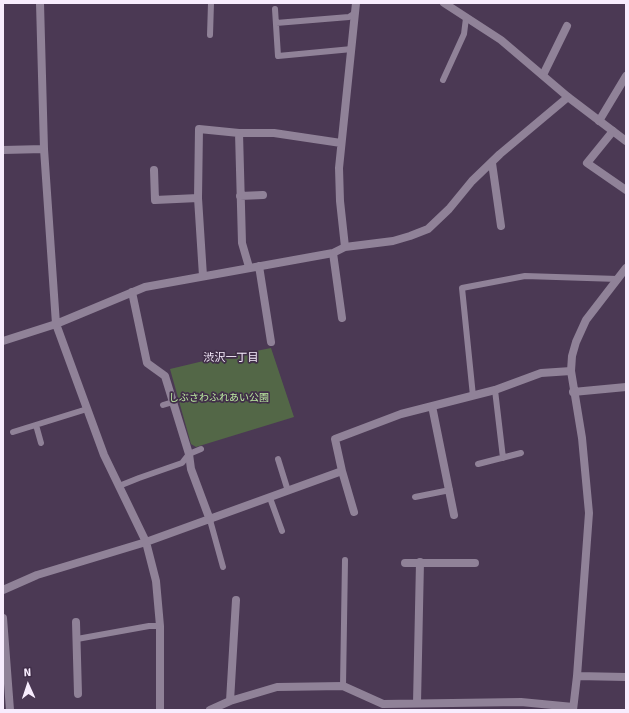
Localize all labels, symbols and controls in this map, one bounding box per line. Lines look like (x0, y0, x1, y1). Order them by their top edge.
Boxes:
district label: 渋沢一丁目 (204, 351, 258, 365)
park label: しぶさわふれあい公園 (169, 392, 269, 404)
north arrow (8, 665, 48, 705)
text: N (23, 666, 32, 679)

